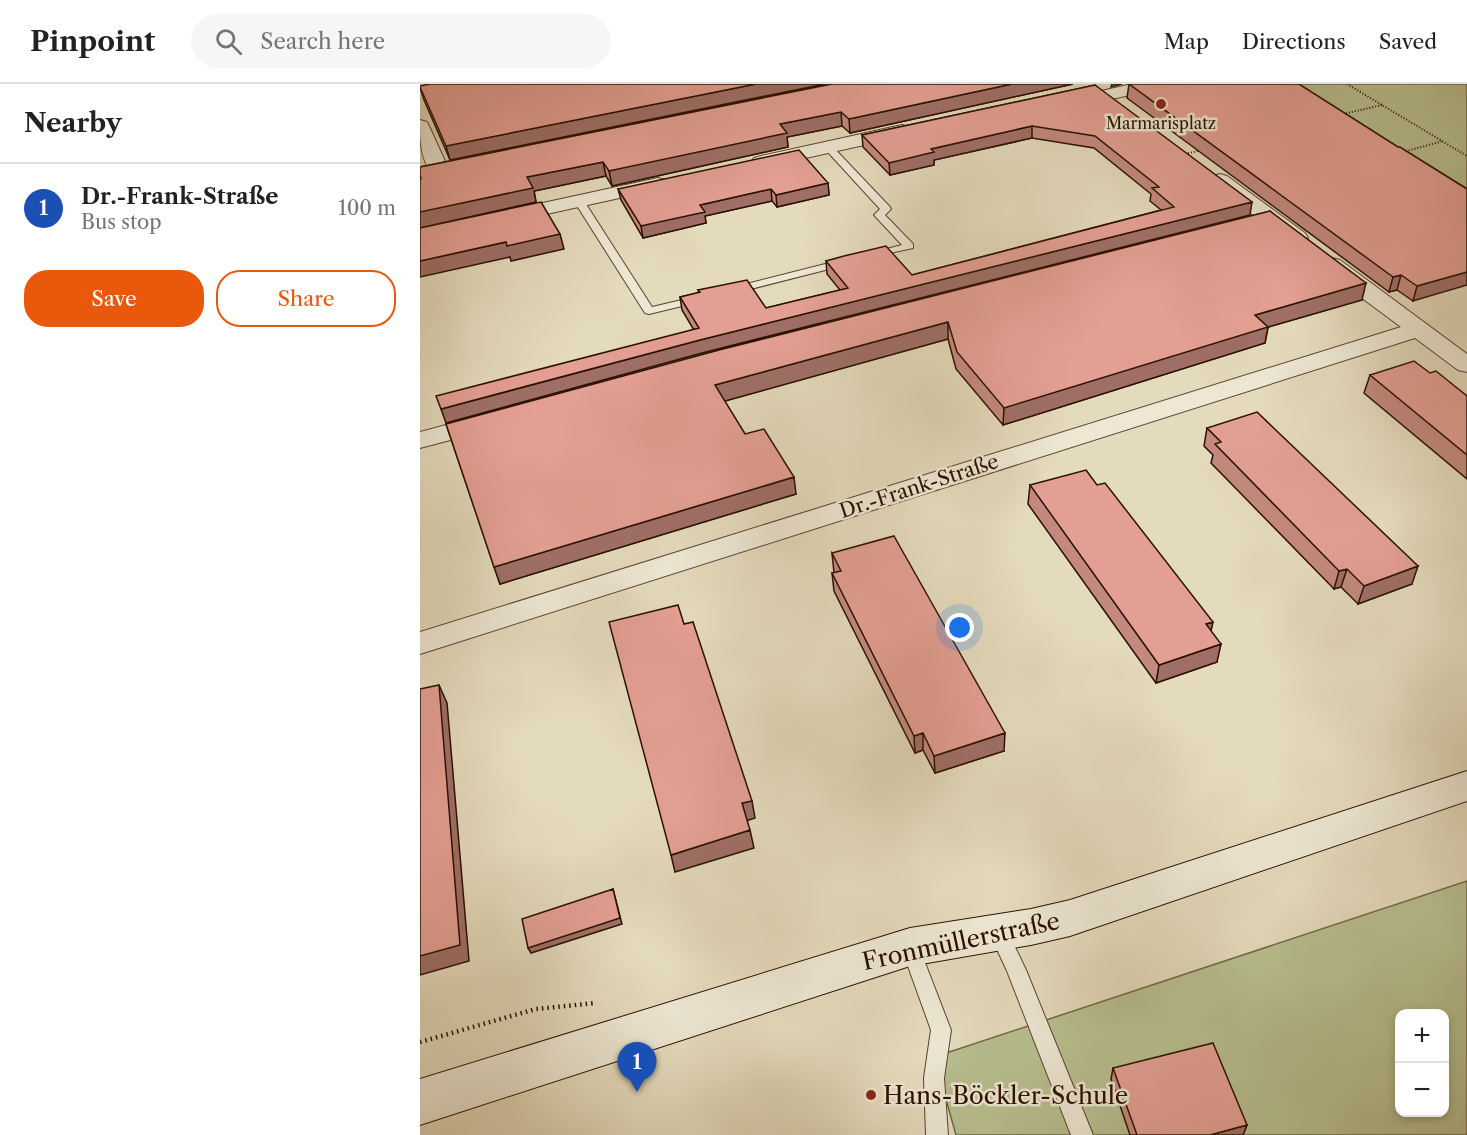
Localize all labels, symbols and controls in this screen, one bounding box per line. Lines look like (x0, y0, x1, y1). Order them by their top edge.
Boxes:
search box (191, 14, 611, 68)
text: Pinpoint (30, 24, 155, 58)
icon: search (212, 25, 245, 58)
text: Search here (260, 28, 385, 55)
text: Map (1164, 29, 1209, 54)
text: Directions (1242, 29, 1346, 54)
text: Saved (1379, 29, 1437, 54)
marker: Marmarisplatz (1154, 97, 1168, 111)
text: Nearby (24, 107, 122, 139)
place label: Marmarisplatz (1106, 113, 1216, 133)
text: Dr.-Frank-Straße (81, 183, 278, 210)
text: 1 (39, 196, 48, 220)
text: 100 m (338, 196, 396, 220)
text: Bus stop (81, 210, 162, 234)
button: Save (24, 270, 204, 327)
button: Share (216, 270, 396, 327)
street label: Dr.-Frank-Straße (836, 449, 1002, 523)
your location (945, 613, 974, 642)
street label: Fronmüllerstraße (860, 906, 1062, 976)
map controls (1395, 1009, 1449, 1117)
button: + (1395, 1009, 1449, 1063)
pin: 1 (618, 1042, 656, 1092)
button: − (1395, 1063, 1449, 1117)
place label: Hans-Böckler-Schule (883, 1081, 1128, 1110)
marker: Hans-Böckler-Schule (864, 1088, 878, 1102)

